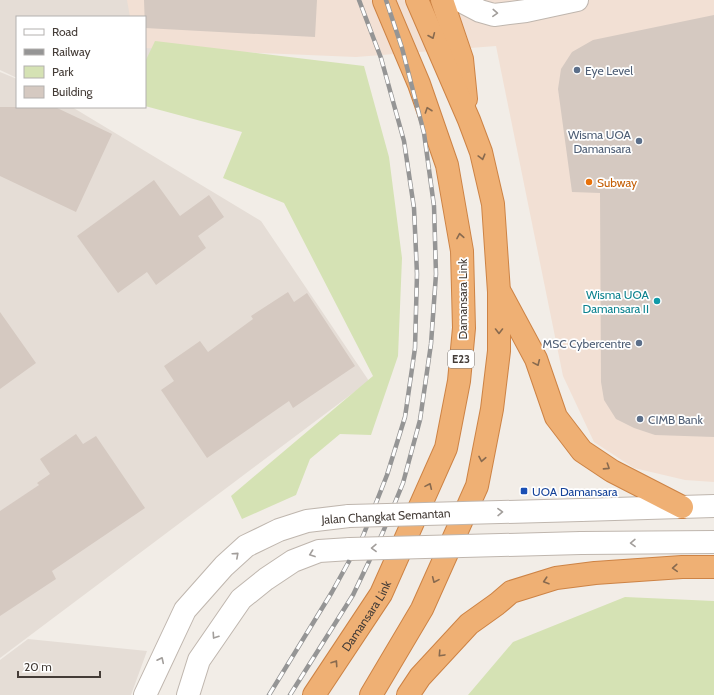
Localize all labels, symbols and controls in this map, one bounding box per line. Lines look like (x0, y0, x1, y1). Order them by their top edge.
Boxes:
one-way arrow (492, 9, 498, 18)
legend (16, 16, 146, 108)
text: Road (52, 24, 78, 39)
one-way arrow (428, 32, 436, 39)
text: Railway (52, 44, 90, 59)
place label: Eye Level (585, 63, 633, 78)
text: Park (52, 64, 74, 79)
marker: Eye Level (572, 65, 582, 75)
text: Building (52, 84, 94, 99)
one-way arrow (424, 107, 433, 114)
place label: Wisma UOA Damansara (568, 127, 632, 156)
marker: Wisma UOA Damansara (634, 136, 644, 146)
one-way arrow (477, 154, 485, 160)
place label: Subway (597, 175, 637, 190)
marker: Subway (584, 177, 594, 187)
one-way arrow (456, 233, 464, 239)
street label: Damansara Link (455, 258, 470, 339)
place label: Wisma UOA Damansara II (583, 287, 650, 316)
marker: Wisma UOA Damansara II (652, 296, 662, 306)
one-way arrow (495, 328, 503, 334)
place label: MSC Cybercentre (542, 336, 631, 351)
marker: MSC Cybercentre (634, 338, 644, 348)
road number: E23 (448, 350, 474, 368)
one-way arrow (532, 359, 540, 366)
place label: CIMB Bank (648, 412, 704, 427)
marker: CIMB Bank (635, 414, 645, 424)
one-way arrow (478, 456, 487, 462)
one-way arrow (603, 463, 610, 470)
one-way arrow (424, 483, 432, 491)
place label: UOA Damansara (532, 484, 618, 499)
marker: UOA Damansara (519, 486, 529, 496)
street label: Jalan Changkat Semantan (320, 505, 451, 527)
one-way arrow (497, 508, 503, 516)
one-way arrow (630, 538, 636, 547)
one-way arrow (371, 544, 377, 553)
one-way arrow (309, 549, 316, 557)
one-way arrow (231, 553, 239, 560)
one-way arrow (672, 563, 678, 572)
one-way arrow (432, 576, 440, 583)
one-way arrow (543, 576, 550, 585)
street label: Damansara Link (338, 577, 394, 654)
one-way arrow (213, 632, 220, 639)
one-way arrow (439, 649, 446, 657)
scale bar (18, 653, 100, 679)
one-way arrow (156, 656, 164, 664)
text: 20 m (24, 659, 52, 674)
one-way arrow (330, 660, 337, 667)

